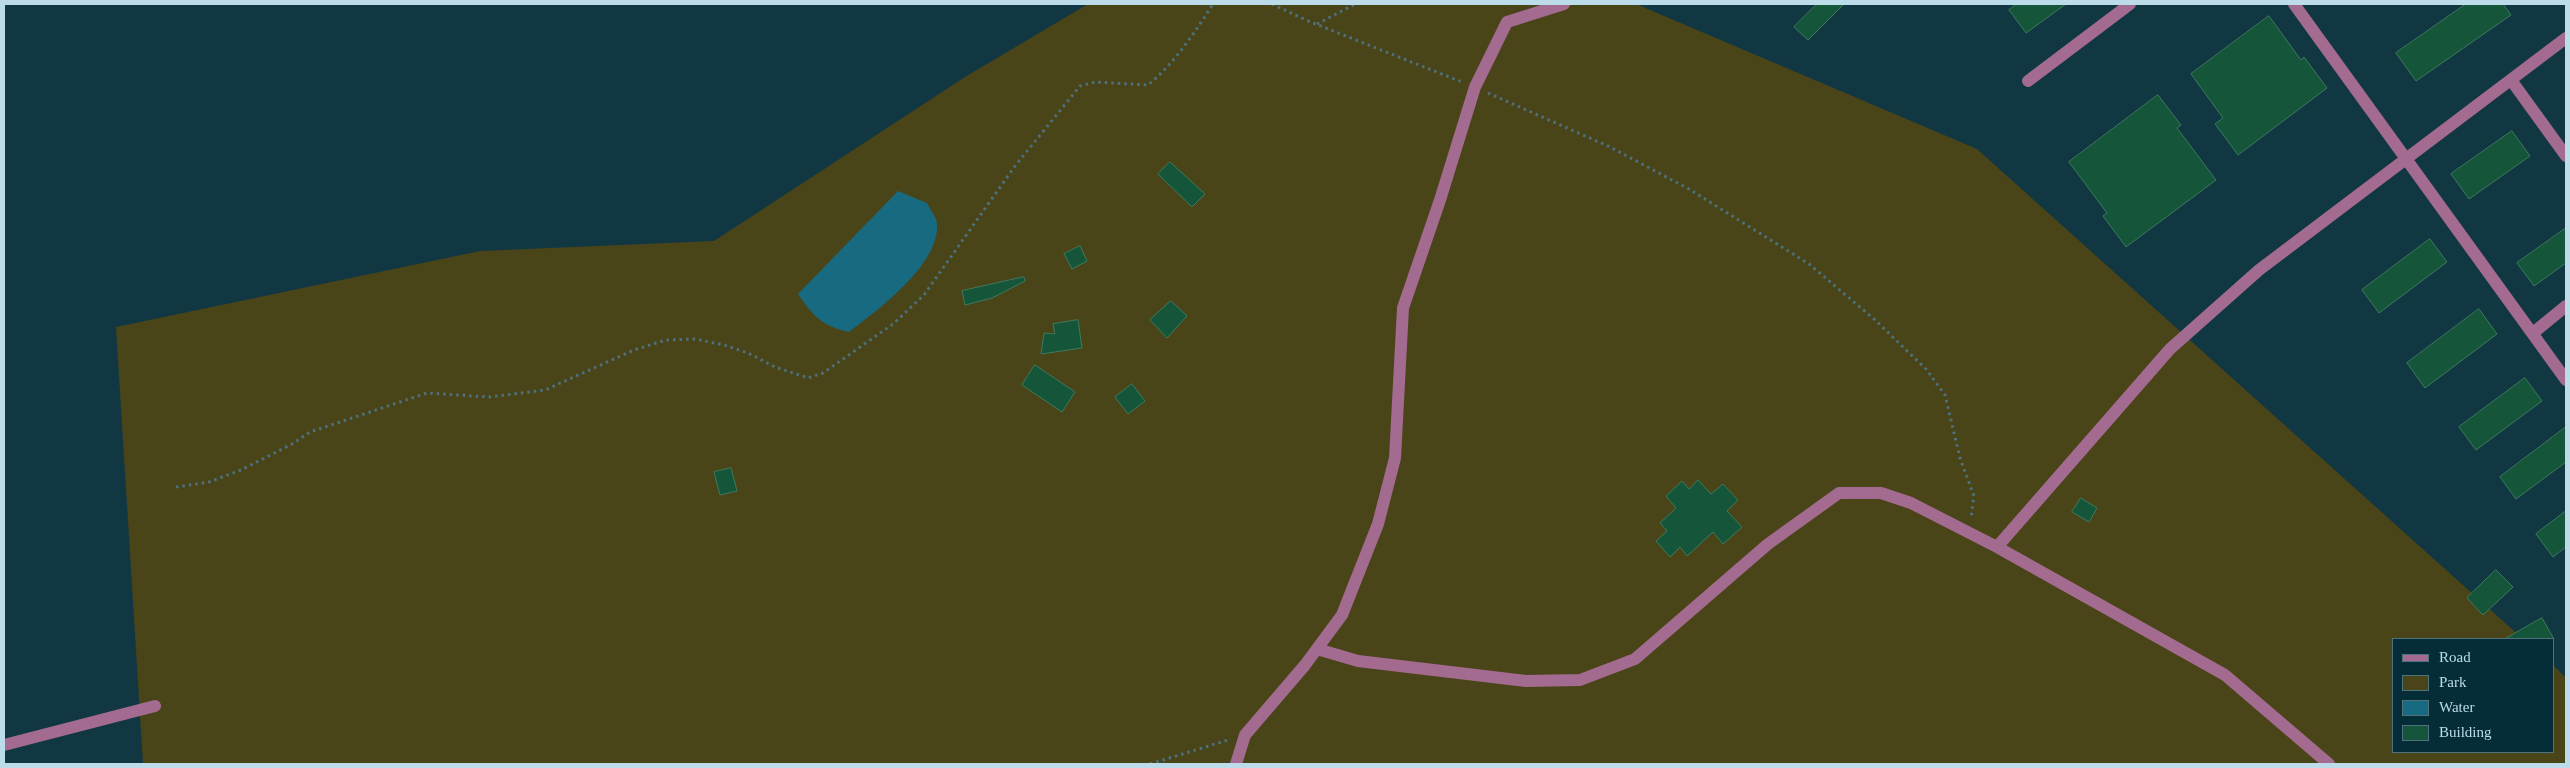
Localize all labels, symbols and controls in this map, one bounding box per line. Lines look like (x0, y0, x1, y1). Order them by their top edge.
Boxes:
legend (2392, 638, 2555, 753)
text: Road (2439, 649, 2471, 665)
text: Park (2439, 674, 2467, 690)
text: Water (2439, 699, 2474, 715)
text: Building (2439, 724, 2492, 740)

